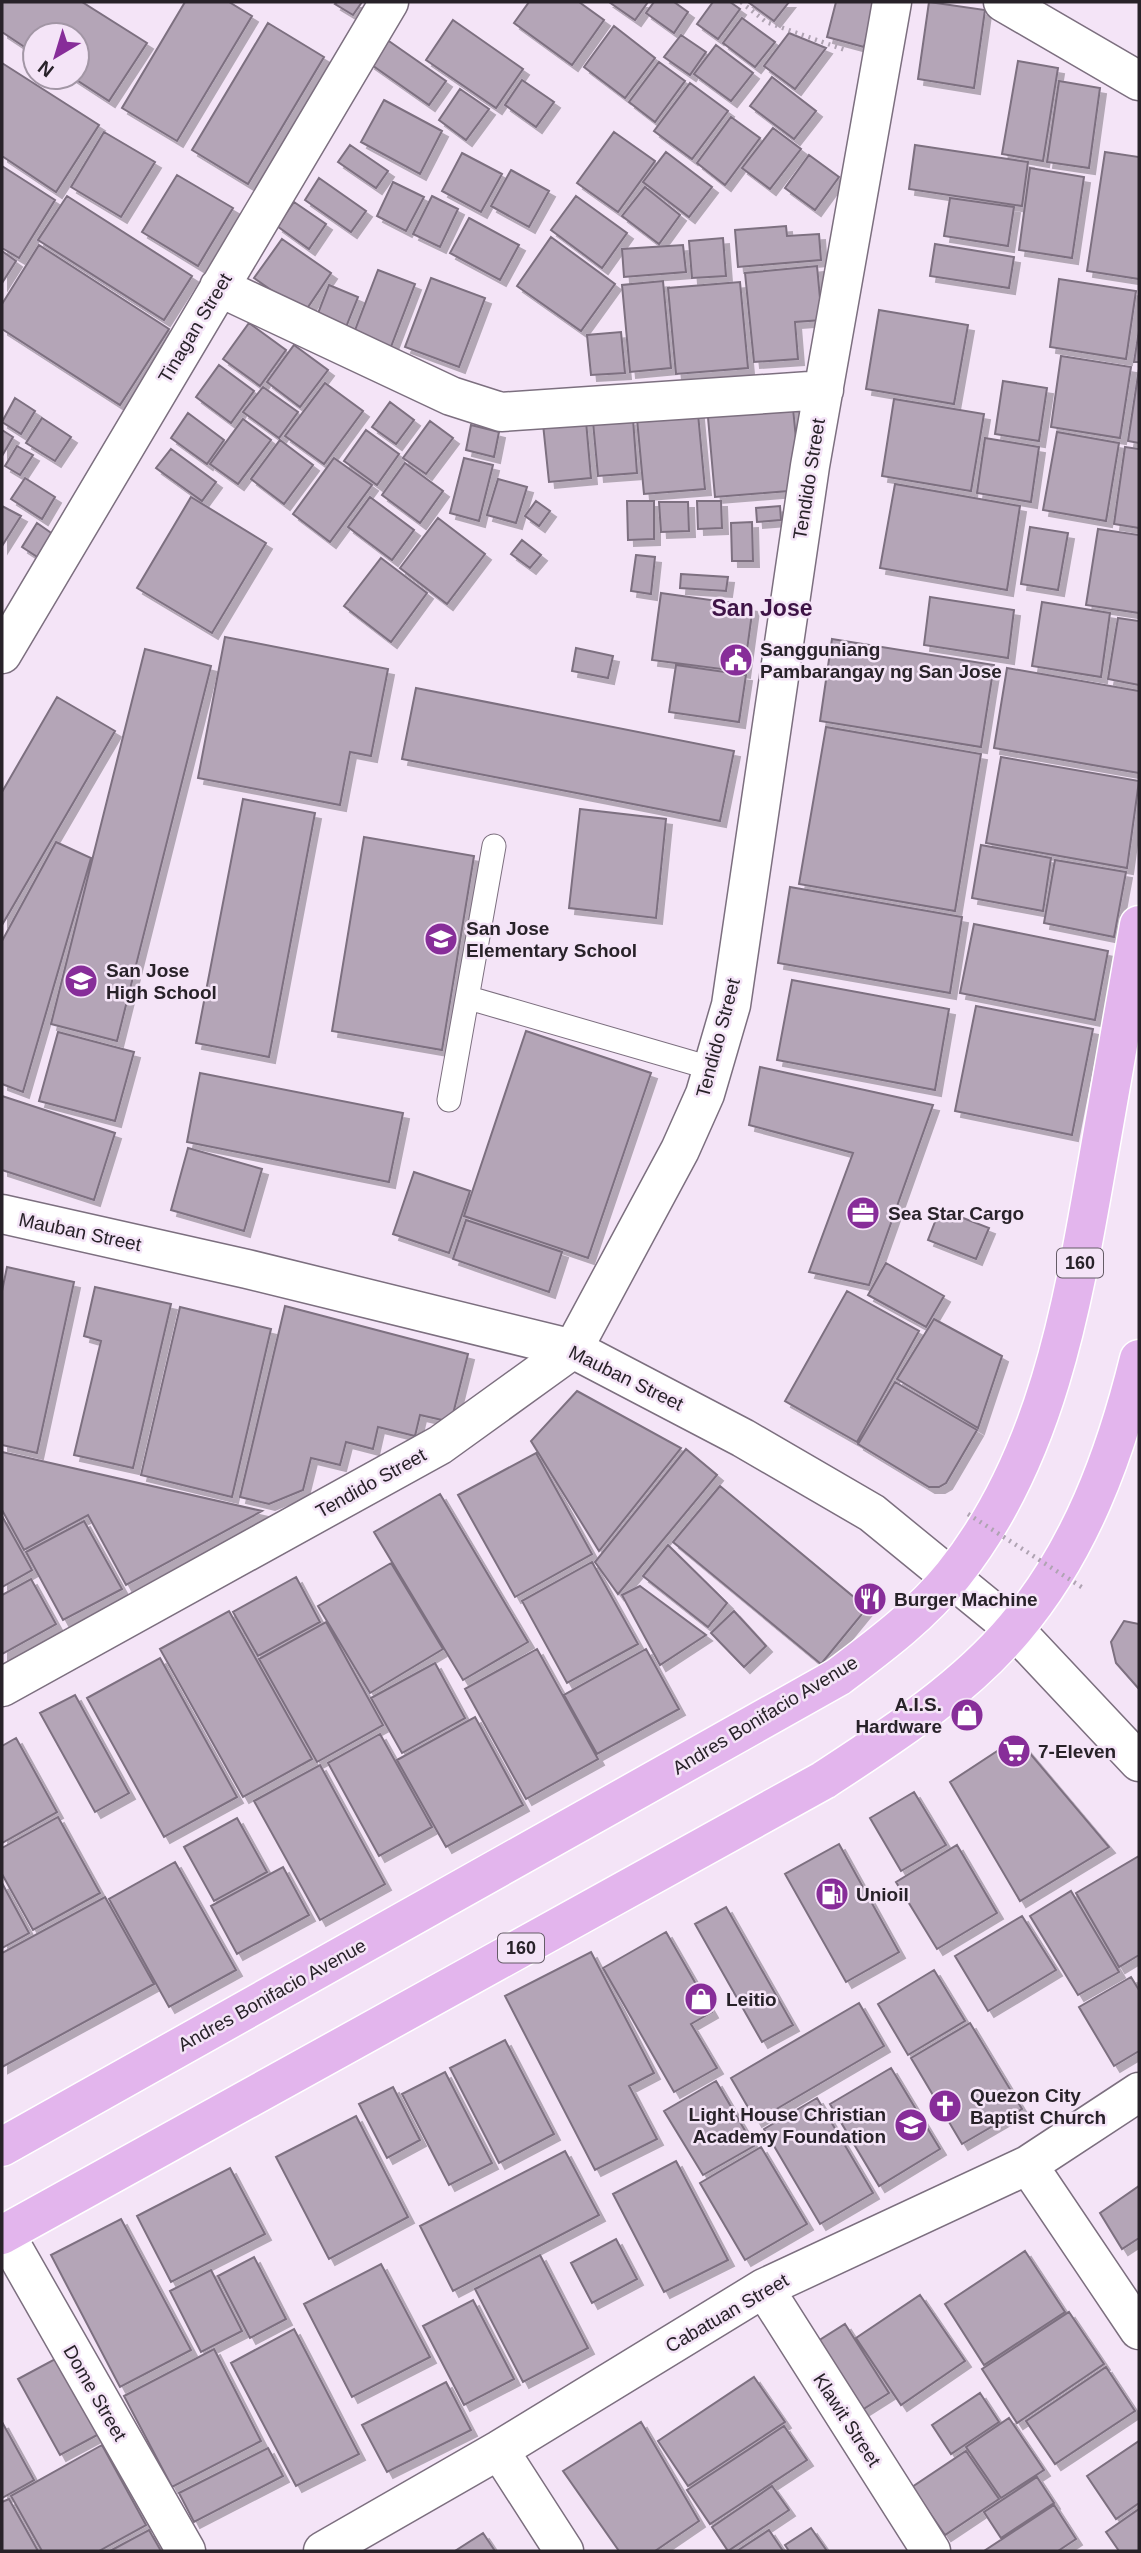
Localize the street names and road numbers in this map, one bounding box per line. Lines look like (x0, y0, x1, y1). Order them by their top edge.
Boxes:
street label: Tinagan Street (154, 269, 236, 387)
street label: Tendido Street (789, 416, 829, 541)
street label: Tendido Street (692, 975, 744, 1100)
street label: Mauban Street (17, 1209, 144, 1255)
road number: 160 (1057, 1248, 1103, 1278)
street label: Mauban Street (565, 1341, 687, 1415)
street label: Tendido Street (312, 1444, 430, 1522)
street label: Andres Bonifacio Avenue (669, 1651, 861, 1779)
street label: Andres Bonifacio Avenue (174, 1934, 370, 2056)
road number: 160 (498, 1934, 544, 1962)
street label: Cabatuan Street (662, 2269, 793, 2357)
street label: Dome Street (59, 2342, 131, 2445)
street label: Klawit Street (809, 2370, 885, 2471)

